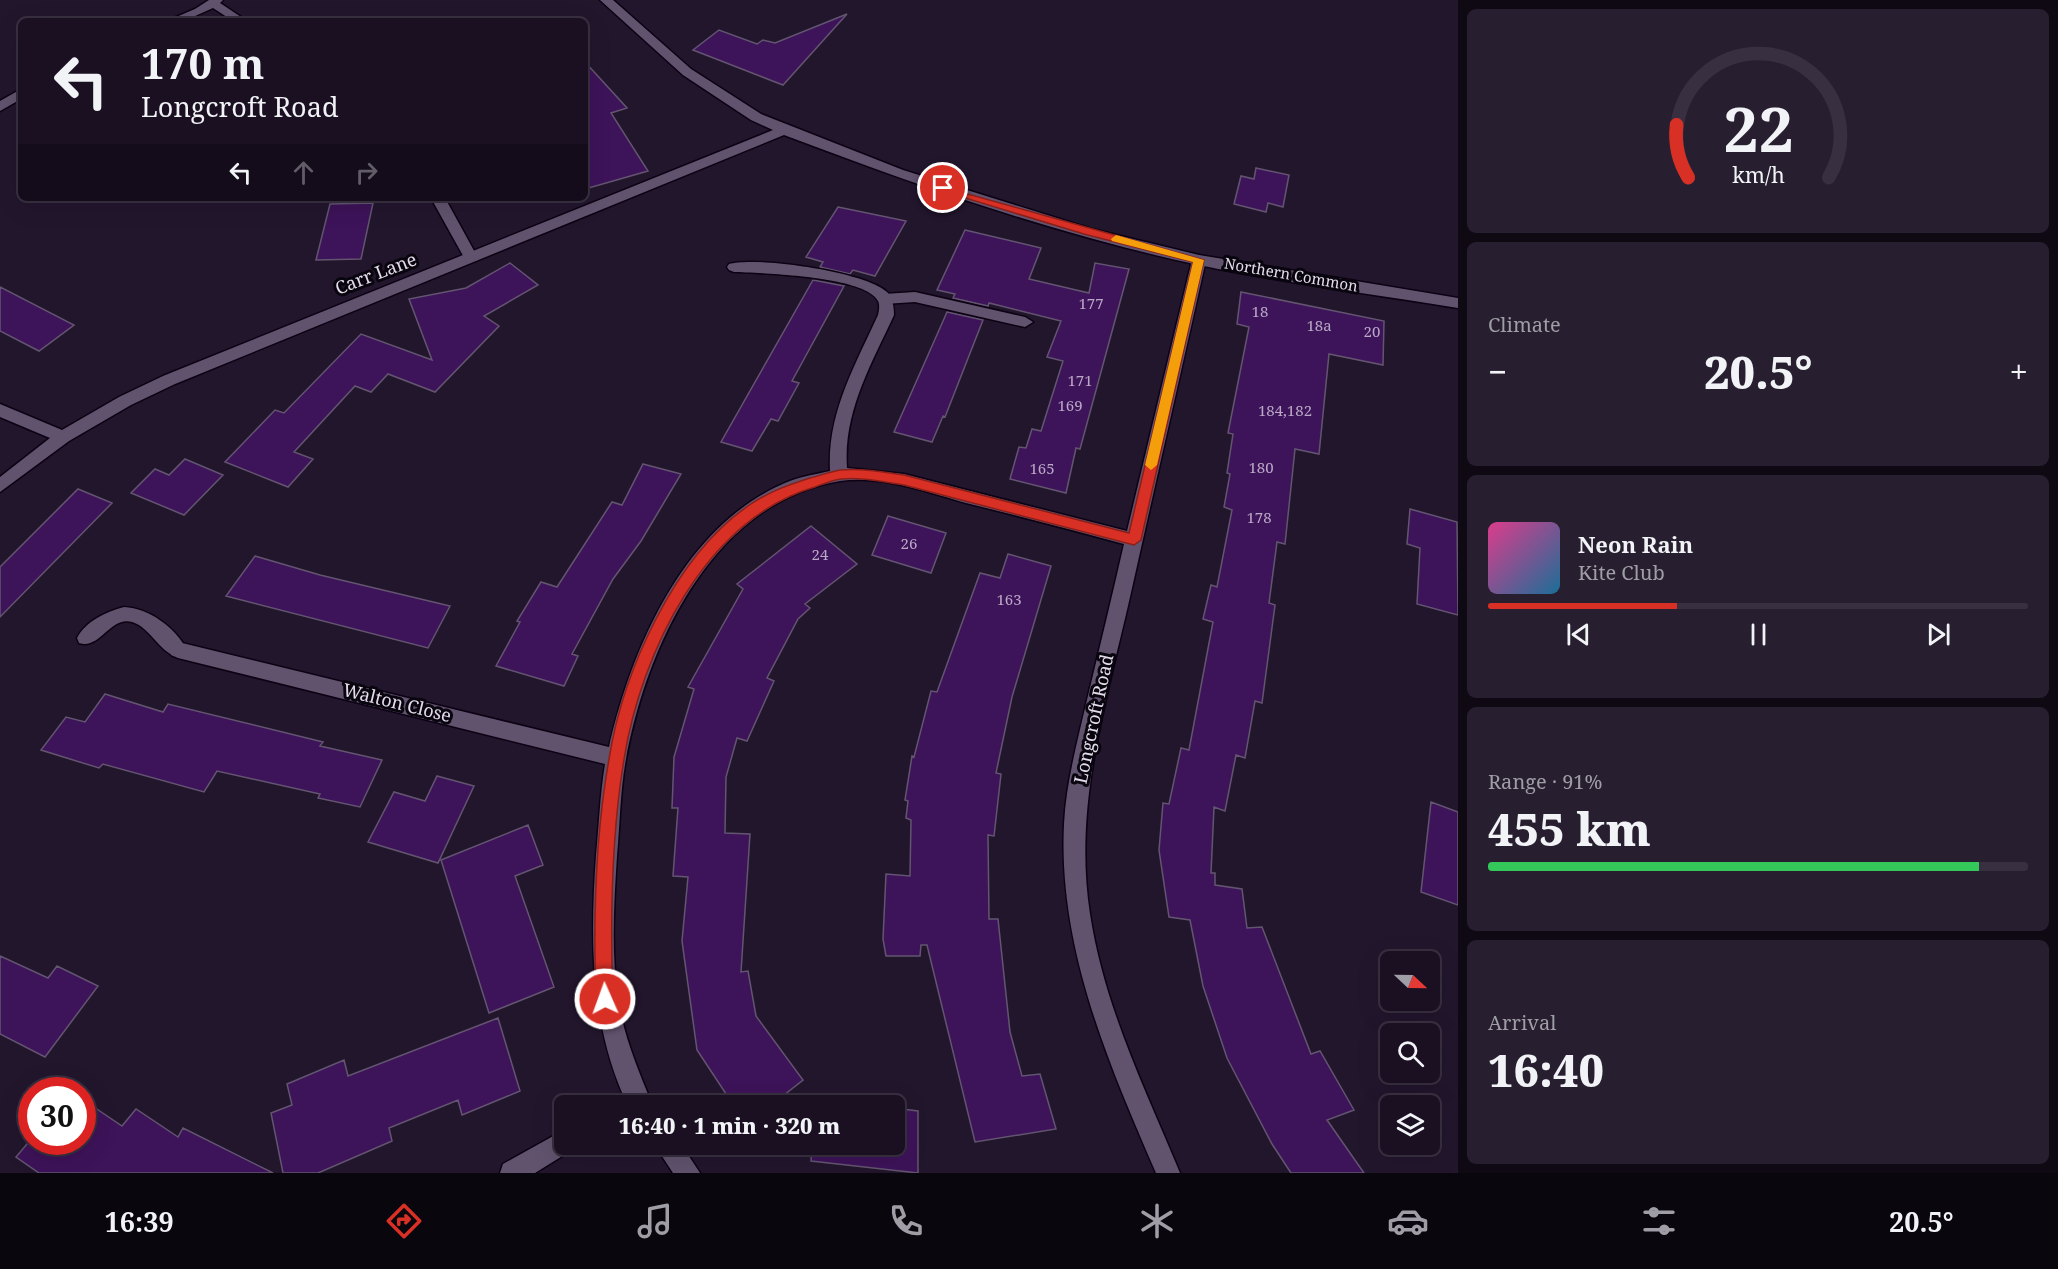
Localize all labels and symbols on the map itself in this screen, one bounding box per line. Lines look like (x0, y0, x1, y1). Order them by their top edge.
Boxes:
pin (917, 162, 968, 213)
street label: Carr Lane (331, 247, 420, 300)
street label: Northern Common (1223, 252, 1360, 296)
house number: 177 (1078, 293, 1104, 313)
house number: 18 (1252, 301, 1268, 321)
house number: 18a (1306, 315, 1332, 335)
house number: 20 (1364, 321, 1380, 341)
house number: 171 (1067, 370, 1093, 390)
house number: 169 (1057, 395, 1083, 415)
house number: 184,182 (1258, 400, 1312, 420)
house number: 180 (1248, 457, 1274, 477)
house number: 165 (1029, 458, 1055, 478)
house number: 178 (1246, 507, 1272, 527)
house number: 26 (901, 533, 917, 553)
house number: 24 (812, 544, 829, 564)
house number: 163 (996, 589, 1022, 609)
street label: Longcroft Road (1068, 652, 1118, 786)
street label: Walton Close (340, 677, 454, 727)
north arrow (1380, 951, 1440, 1011)
position arrow (573, 967, 637, 1031)
speed limit sign: 30 (18, 1077, 96, 1155)

